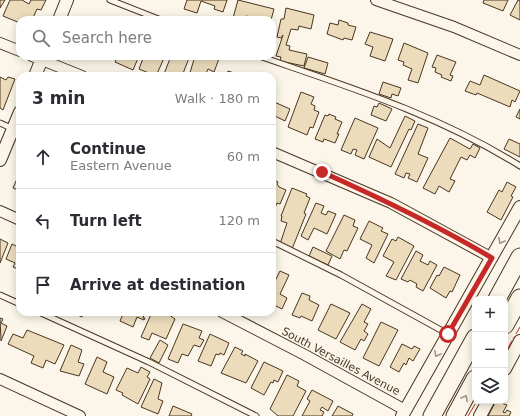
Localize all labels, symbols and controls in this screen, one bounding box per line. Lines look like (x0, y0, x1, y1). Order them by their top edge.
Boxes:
search box (16, 16, 276, 60)
icon: search (30, 27, 52, 49)
text: Search here (62, 29, 152, 47)
text: 3 min (32, 88, 85, 108)
text: Walk · 180 m (175, 91, 260, 106)
text: Continue (70, 140, 146, 158)
icon: ahead (32, 146, 54, 168)
text: 60 m (227, 149, 260, 164)
text: Eastern Avenue (70, 158, 172, 173)
route end (313, 163, 331, 181)
icon: left (32, 210, 54, 232)
text: Turn left (70, 212, 142, 230)
text: 120 m (218, 213, 260, 228)
one-way arrow (499, 237, 506, 244)
icon: arrive (32, 274, 54, 296)
text: Arrive at destination (70, 276, 245, 294)
map controls (472, 296, 508, 404)
button: + (472, 296, 508, 332)
street label: South Versailles Avenue (279, 325, 402, 398)
route start (439, 325, 457, 343)
button: − (472, 332, 508, 368)
one-way arrow (434, 350, 441, 357)
button: layers (472, 368, 508, 404)
one-way arrow (460, 395, 468, 402)

